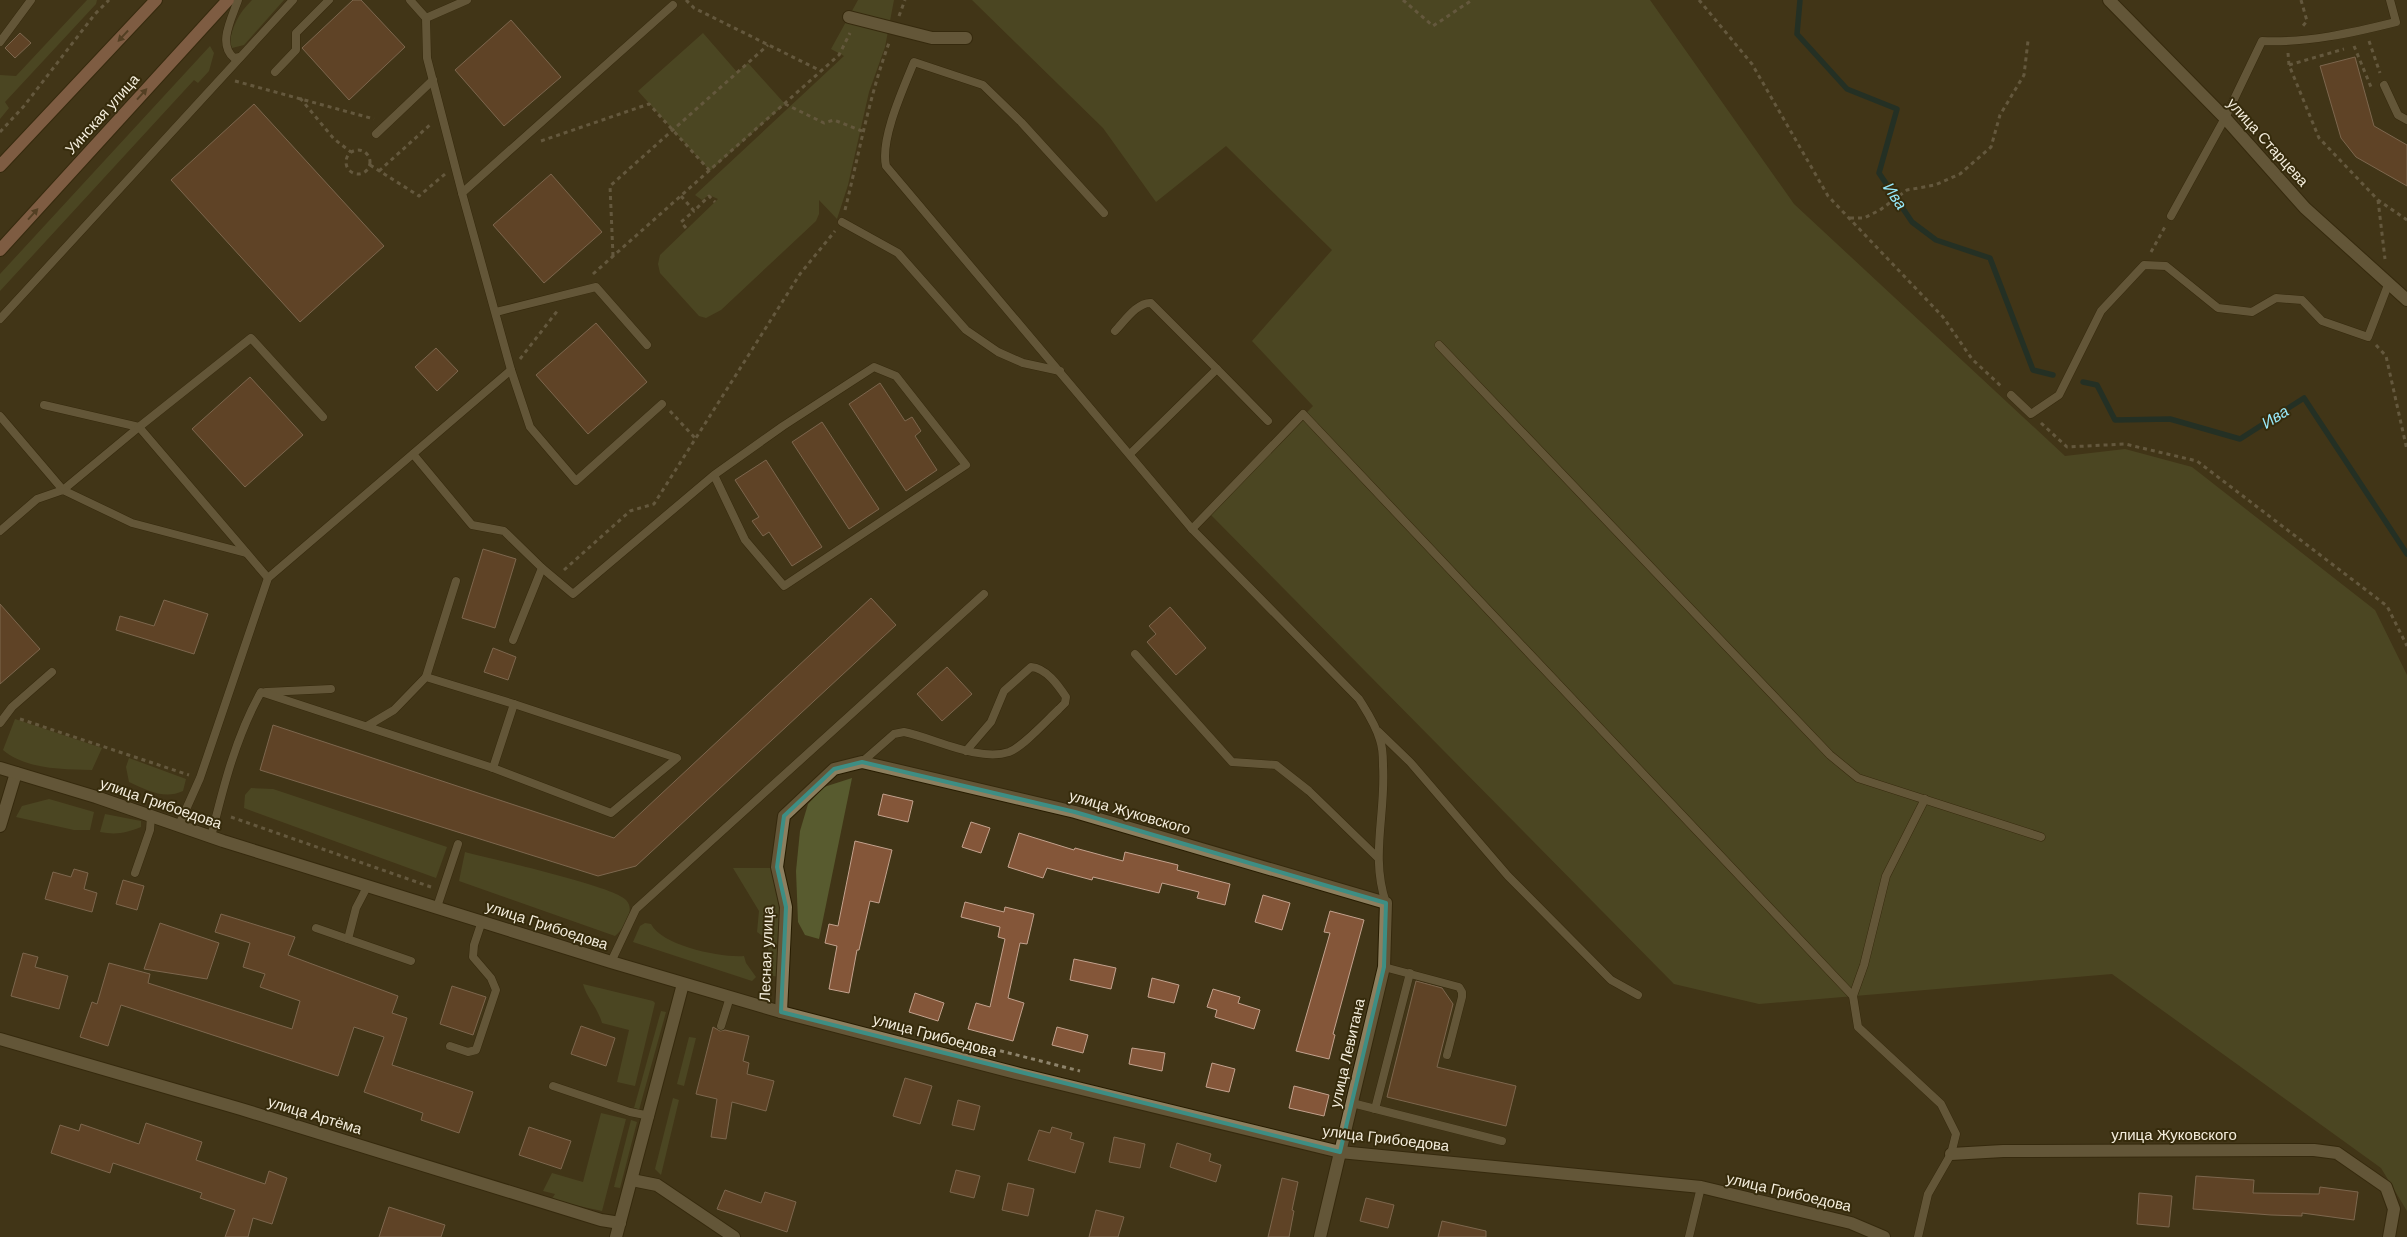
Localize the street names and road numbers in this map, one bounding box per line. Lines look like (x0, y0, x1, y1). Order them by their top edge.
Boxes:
street label: Уинская улица (62, 70, 143, 158)
street label: улица Старцева (2224, 94, 2312, 190)
street label: улица Грибоедова (98, 774, 225, 832)
street label: улица Жуковского (1067, 787, 1193, 837)
street label: улица Грибоедова (484, 897, 611, 953)
street label: Лесная улица (756, 905, 776, 1002)
street label: улица Левитана (1326, 996, 1368, 1109)
street label: улица Грибоедова (871, 1010, 999, 1060)
street label: улица Артёма (266, 1093, 365, 1138)
street label: улица Грибоедова (1322, 1122, 1451, 1154)
street label: улица Жуковского (2111, 1126, 2237, 1143)
street label: улица Грибоедова (1725, 1169, 1854, 1215)

